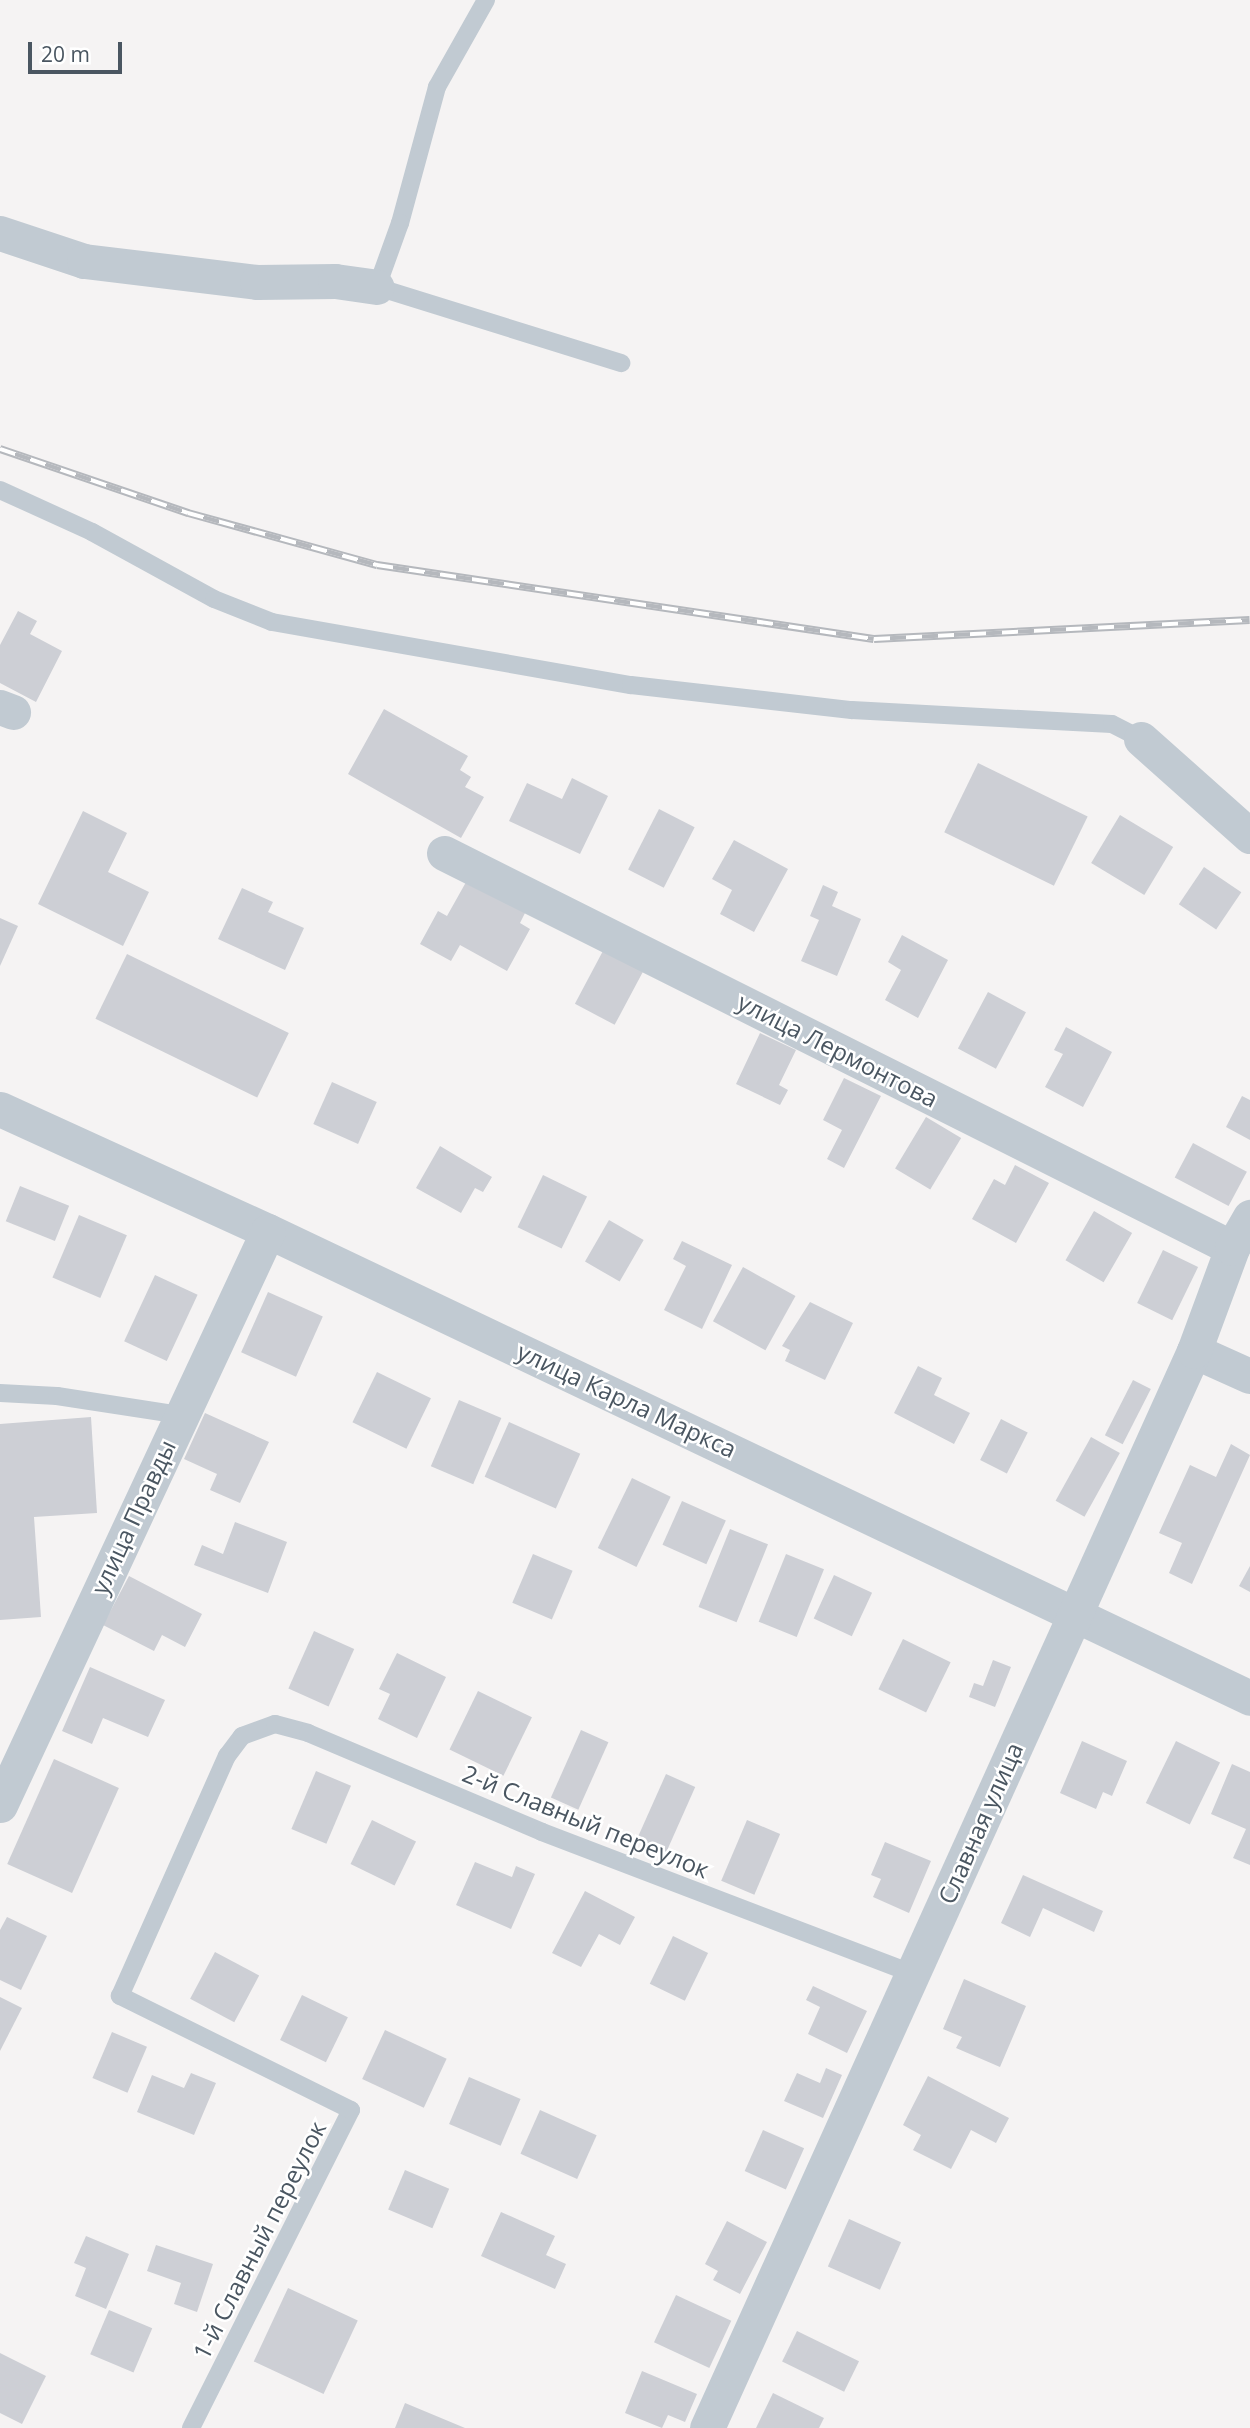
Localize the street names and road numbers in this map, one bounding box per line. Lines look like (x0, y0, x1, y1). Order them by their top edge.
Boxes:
street label: улица Лермонтова (733, 987, 943, 1113)
street label: улица Карла Маркса (513, 1337, 741, 1463)
street label: улица Правды (85, 1435, 181, 1599)
street label: Славная улица (932, 1738, 1028, 1908)
street label: 2-й Славный переулок (459, 1758, 713, 1884)
street label: 1-й Славный переулок (186, 2116, 332, 2364)

